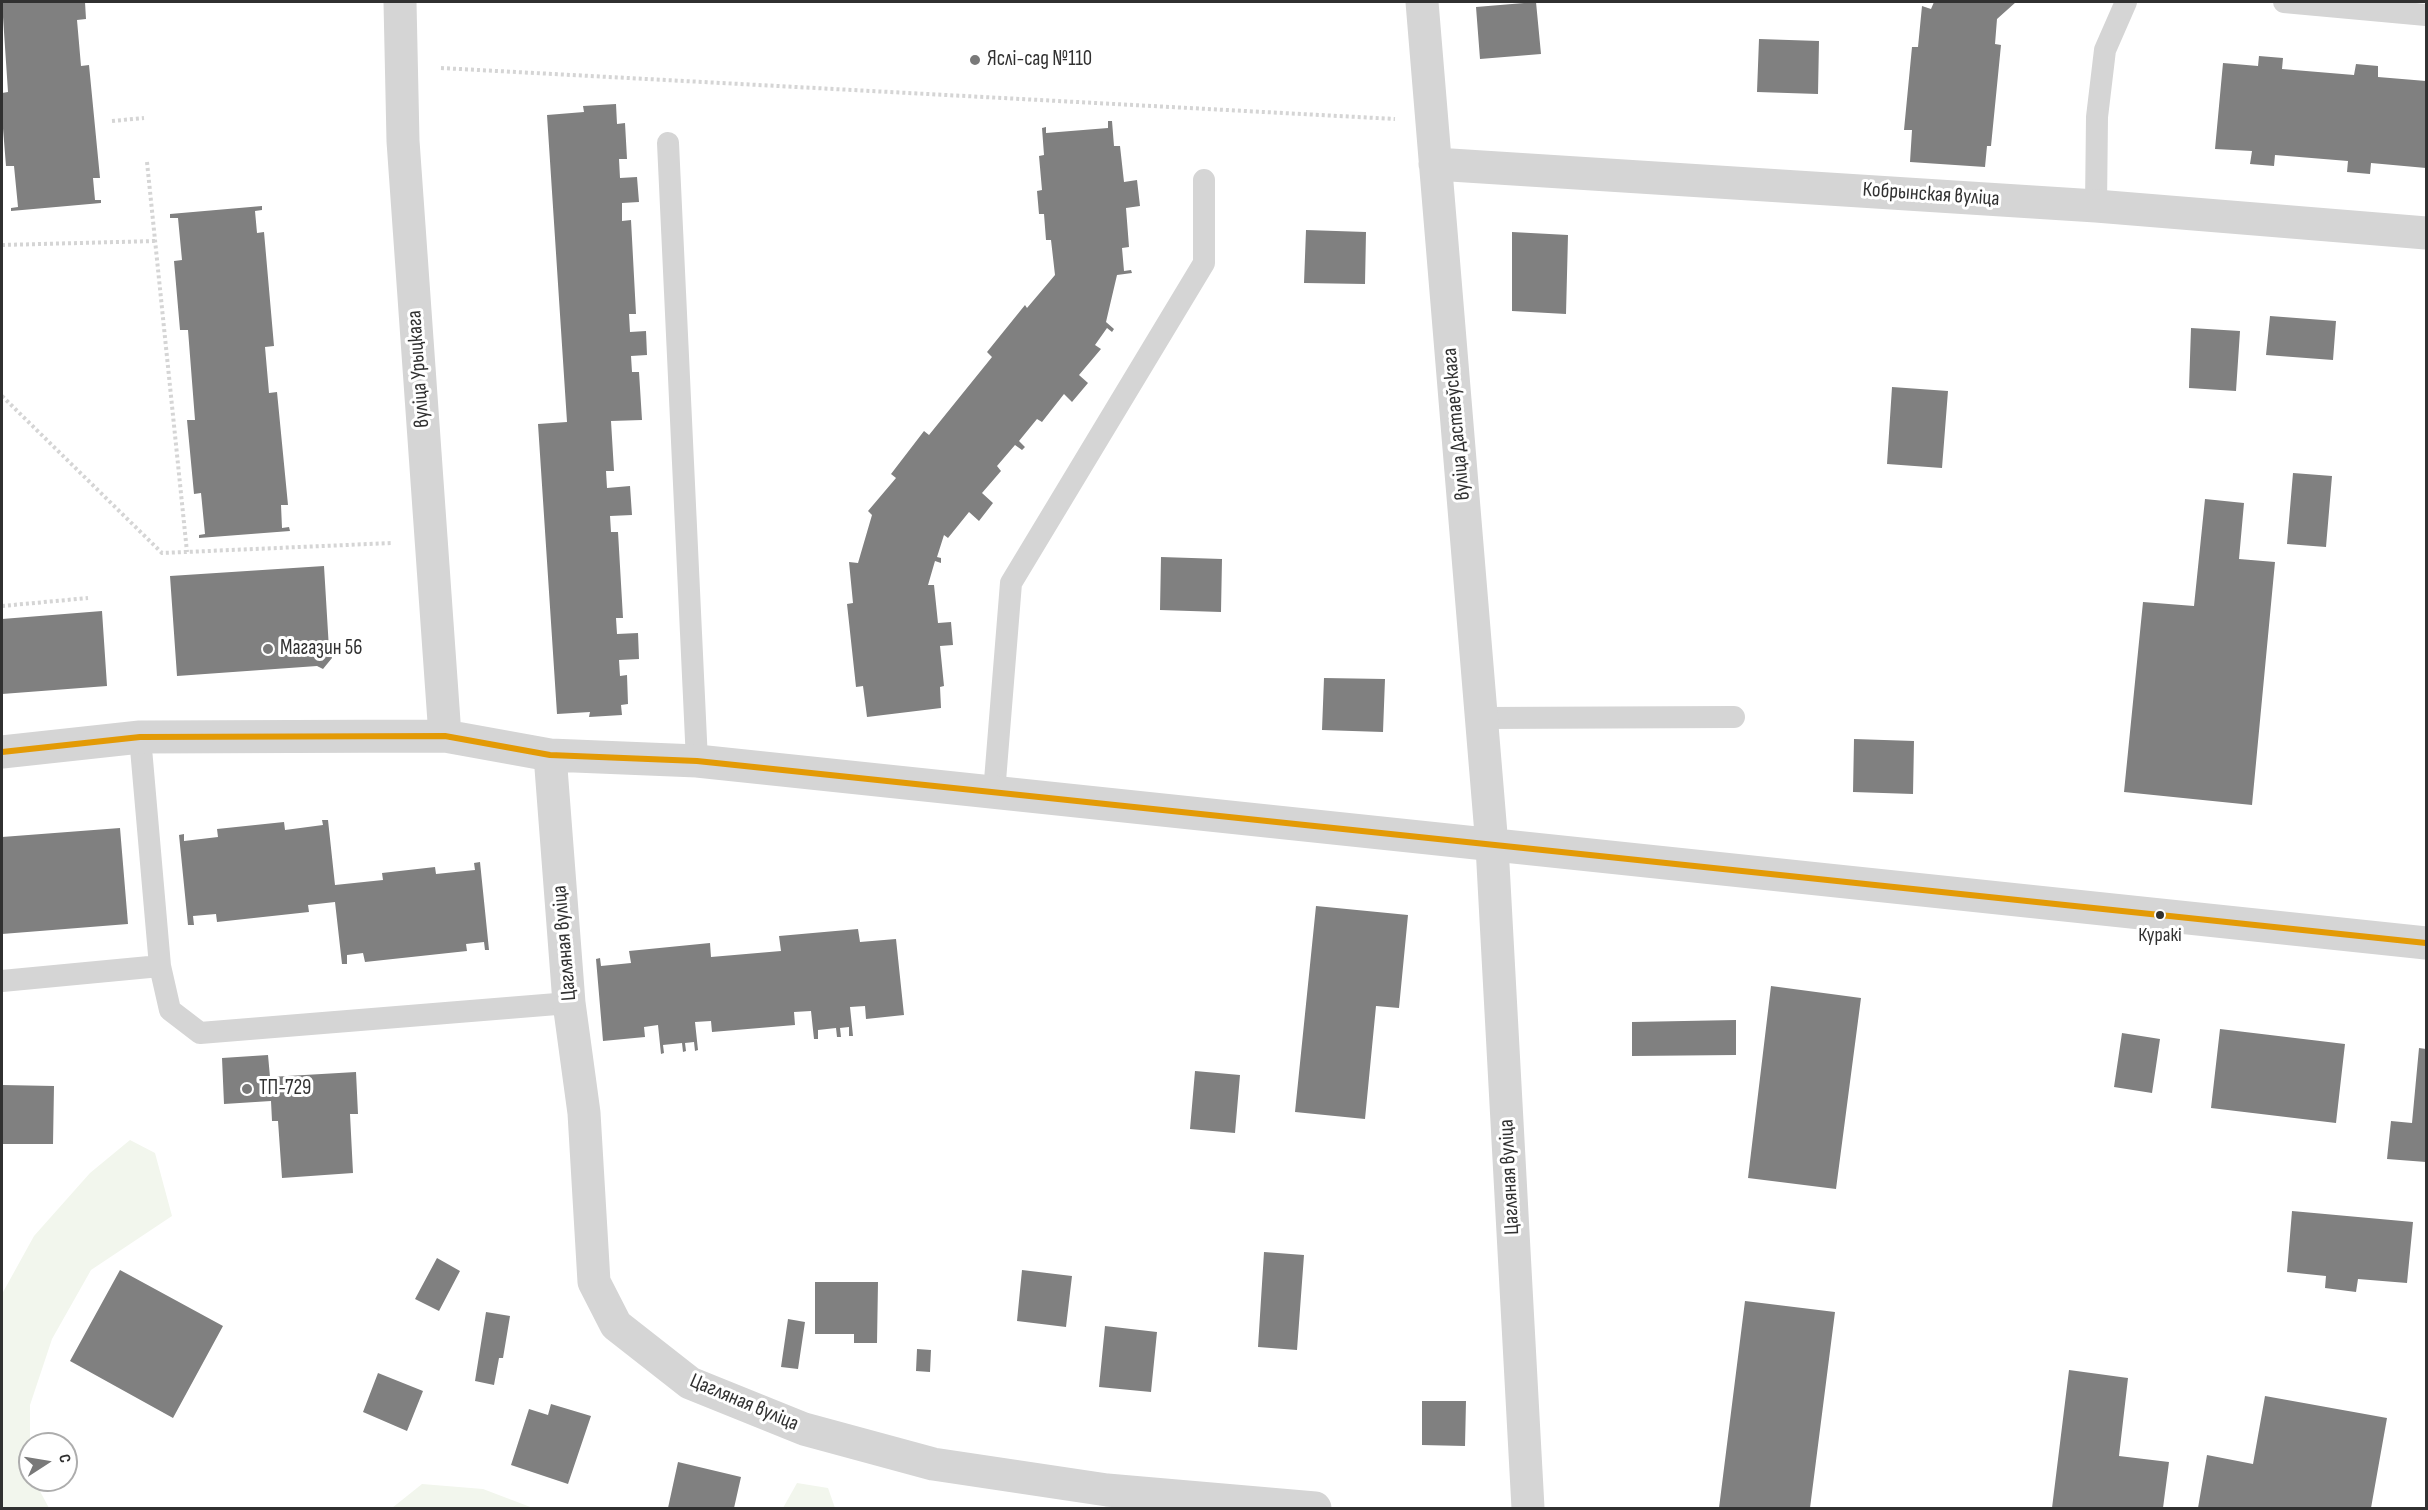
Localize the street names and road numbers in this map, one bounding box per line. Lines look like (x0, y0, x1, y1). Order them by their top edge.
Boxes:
street label: Кобрынская вуліца (1862, 178, 2000, 212)
street label: вуліца Урыцкага (402, 309, 436, 429)
street label: вуліца Дастаеўскага (1438, 347, 1476, 501)
street label: Цагляная вуліца (547, 884, 583, 1002)
street label: Цагляная вуліца (1494, 1119, 1526, 1235)
street label: Цагляная вуліца (686, 1369, 802, 1437)

